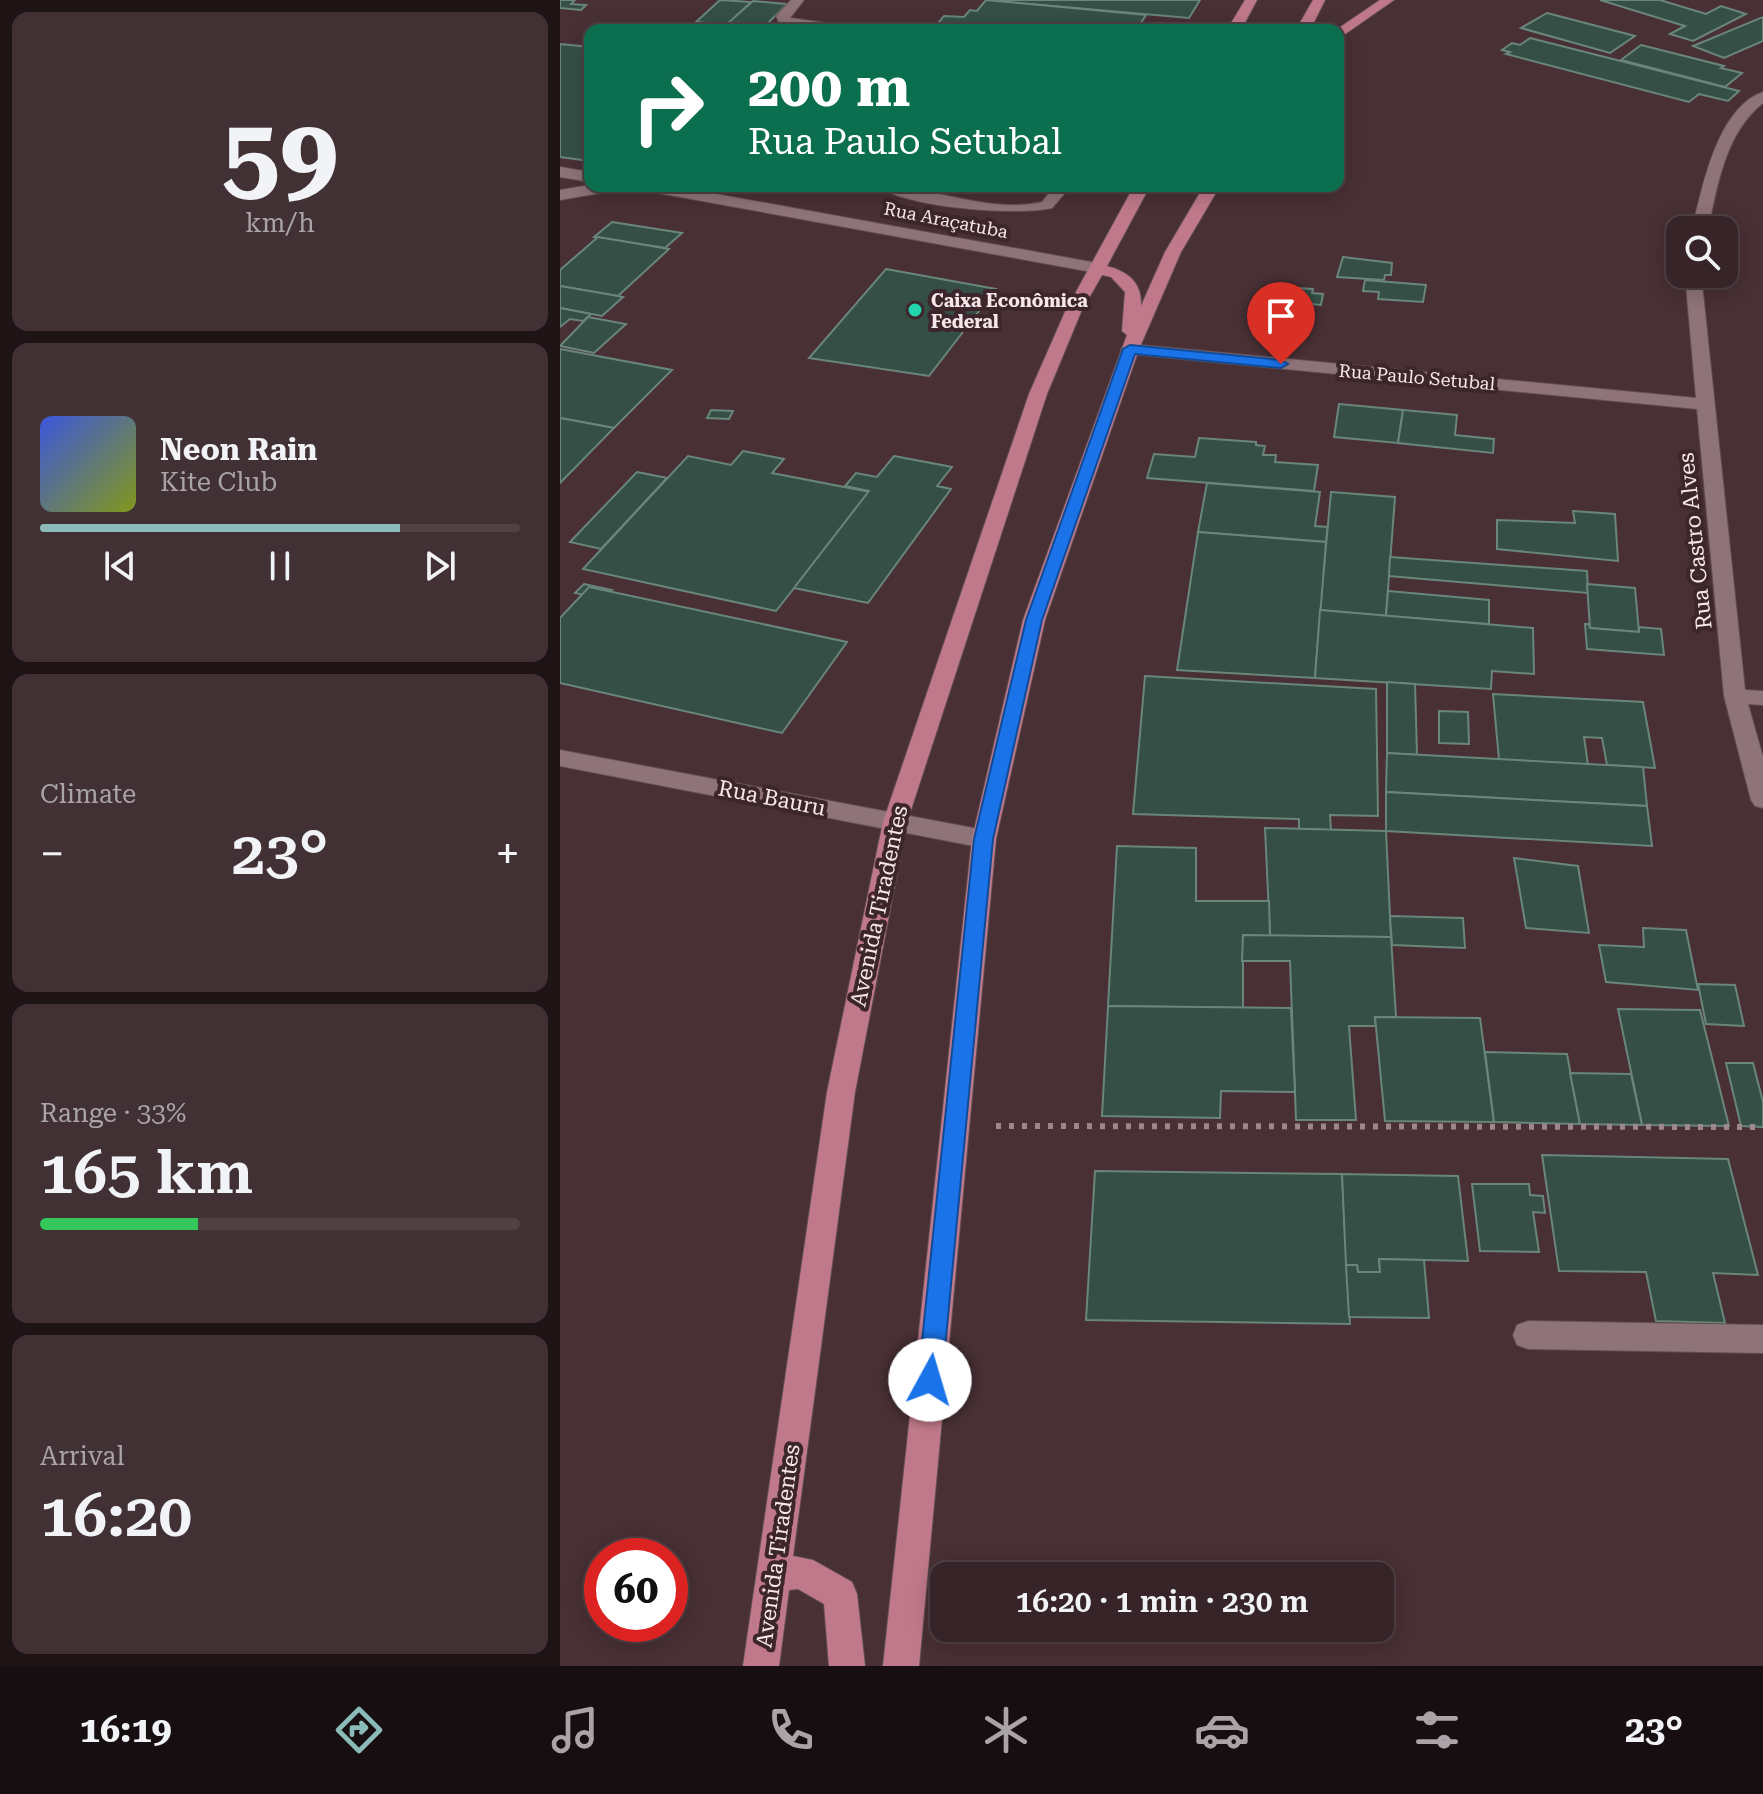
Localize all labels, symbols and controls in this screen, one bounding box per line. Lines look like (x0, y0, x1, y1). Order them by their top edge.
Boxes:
text: 200 m (748, 54, 910, 120)
icon: right (616, 56, 720, 160)
text: 59 (222, 95, 338, 216)
text: Rua Paulo Setubal (748, 121, 1062, 163)
street label: Rua Araçatuba (882, 198, 1010, 242)
text: km/h (245, 208, 315, 238)
map controls (1666, 216, 1738, 288)
button: search (1666, 216, 1738, 288)
pin (1247, 282, 1315, 364)
place label: Caixa Econômica Federal (931, 290, 1088, 332)
icon: arrive (1259, 294, 1303, 338)
marker: Caixa Econômica Federal (906, 301, 924, 319)
street label: Rua Paulo Setubal (1338, 360, 1497, 394)
text: Neon Rain (160, 432, 317, 467)
street label: Rua Castro Alves (1673, 451, 1717, 631)
text: Kite Club (160, 467, 277, 497)
icon: previous (98, 544, 142, 588)
icon: pause (258, 544, 302, 588)
icon: next (418, 544, 462, 588)
street label: Rua Bauru (716, 775, 828, 821)
text: Climate (40, 779, 136, 809)
street label: Avenida Tiradentes (845, 803, 913, 1009)
text: 23° (232, 818, 328, 889)
text: − (40, 828, 65, 880)
text: + (495, 828, 520, 880)
text: Range · 33% (40, 1098, 186, 1128)
text: 165 km (40, 1137, 253, 1208)
position arrow (888, 1338, 972, 1422)
text: Arrival (40, 1441, 125, 1471)
street label: Avenida Tiradentes (751, 1443, 805, 1649)
text: 16:20 (40, 1480, 192, 1551)
speed limit sign: 60 (584, 1538, 688, 1642)
text: 16:20 · 1 min · 230 m (1016, 1584, 1308, 1619)
icon: directions (331, 1702, 387, 1758)
icon: music (547, 1702, 603, 1758)
icon: phone (763, 1702, 819, 1758)
icon: climate (978, 1702, 1034, 1758)
icon: car (1194, 1702, 1250, 1758)
icon: filters (1409, 1702, 1465, 1758)
text: 16:19 (80, 1709, 172, 1751)
text: 23° (1625, 1709, 1683, 1751)

